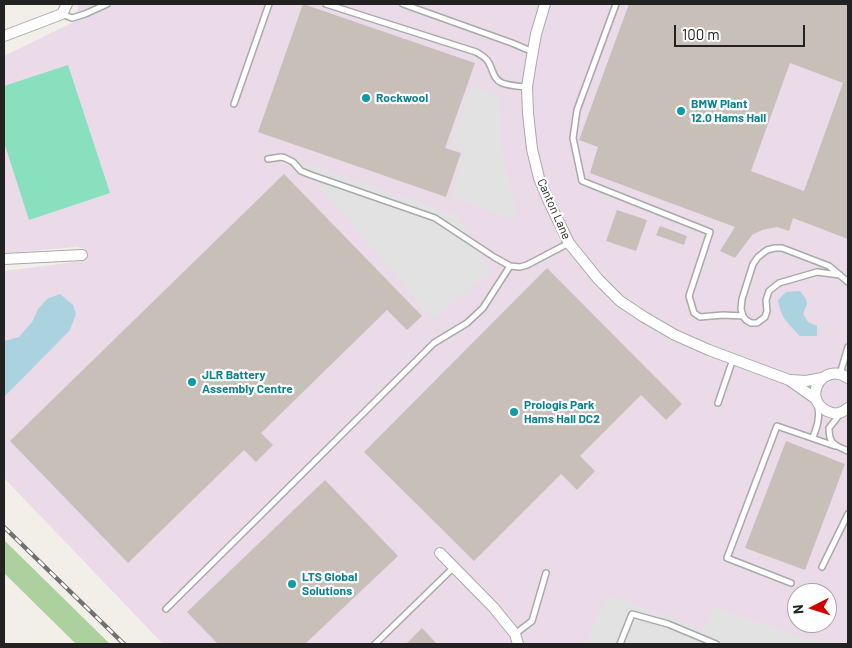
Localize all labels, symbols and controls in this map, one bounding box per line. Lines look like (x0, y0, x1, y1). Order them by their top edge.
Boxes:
scale bar (677, 15, 808, 47)
text: 100 m (682, 25, 720, 43)
place label: Rockwool (376, 91, 428, 105)
marker: Rockwool (360, 92, 372, 104)
place label: BMW Plant 12.0 Hams Hall (691, 97, 766, 125)
marker: BMW Plant 12.0 Hams Hall (675, 105, 687, 117)
street label: Canton Lane (534, 176, 574, 242)
place label: JLR Battery Assembly Centre (202, 368, 293, 396)
marker: JLR Battery Assembly Centre (186, 376, 198, 388)
place label: Prologis Park Hams Hall DC2 (524, 398, 600, 426)
marker: Prologis Park Hams Hall DC2 (508, 406, 520, 418)
place label: LTS Global Solutions (302, 570, 357, 598)
marker: LTS Global Solutions (286, 578, 298, 590)
north arrow (787, 583, 837, 633)
text: N (789, 604, 806, 615)

